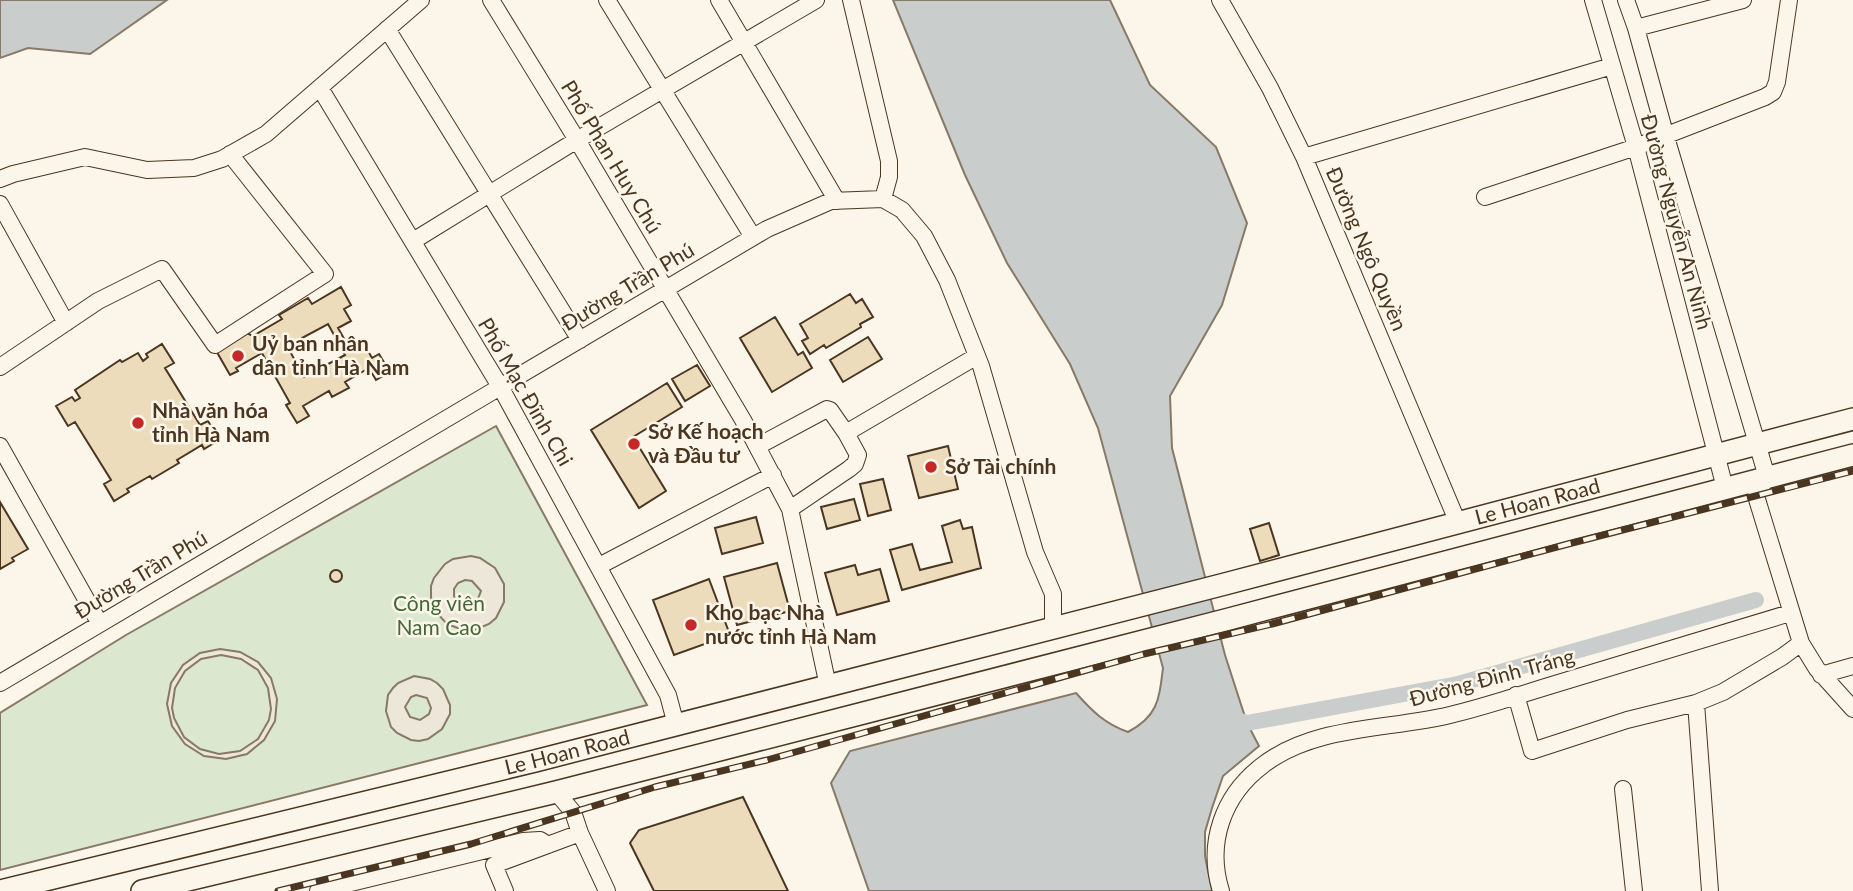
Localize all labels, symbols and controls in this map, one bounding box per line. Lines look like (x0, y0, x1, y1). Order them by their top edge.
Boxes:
street label: Phố Phan Huy Chú (557, 75, 668, 237)
street label: Đường Nguyễn An Ninh (1637, 111, 1718, 332)
street label: Đường Ngô Quyền (1322, 163, 1413, 334)
street label: Đường Trần Phú (556, 236, 698, 335)
street label: Phố Mạc Đĩnh Chi (474, 313, 579, 470)
place label: Uỷ ban nhân dân tỉnh Hà Nam (252, 330, 409, 379)
marker: Uỷ ban nhân dân tỉnh Hà Nam (230, 348, 246, 364)
place label: Nhà văn hóa tỉnh Hà Nam (152, 397, 270, 446)
marker: Nhà văn hóa tỉnh Hà Nam (130, 415, 146, 431)
place label: Sở Kế hoạch và Đầu tư (648, 418, 764, 467)
marker: Sở Kế hoạch và Đầu tư (626, 436, 642, 452)
place label: Sở Tài chính (945, 453, 1056, 478)
marker: Sở Tài chính (923, 459, 939, 475)
street label: Le Hoan Road (1472, 472, 1602, 529)
street label: Đường Trần Phú (69, 524, 211, 623)
park label: Công viên Nam Cao (393, 590, 485, 639)
place label: Kho bạc Nhà nước tỉnh Hà Nam (705, 599, 877, 648)
marker: Kho bạc Nhà nước tỉnh Hà Nam (683, 617, 699, 633)
street label: Đường Đinh Tráng (1406, 642, 1577, 711)
street label: Le Hoan Road (502, 723, 632, 779)

